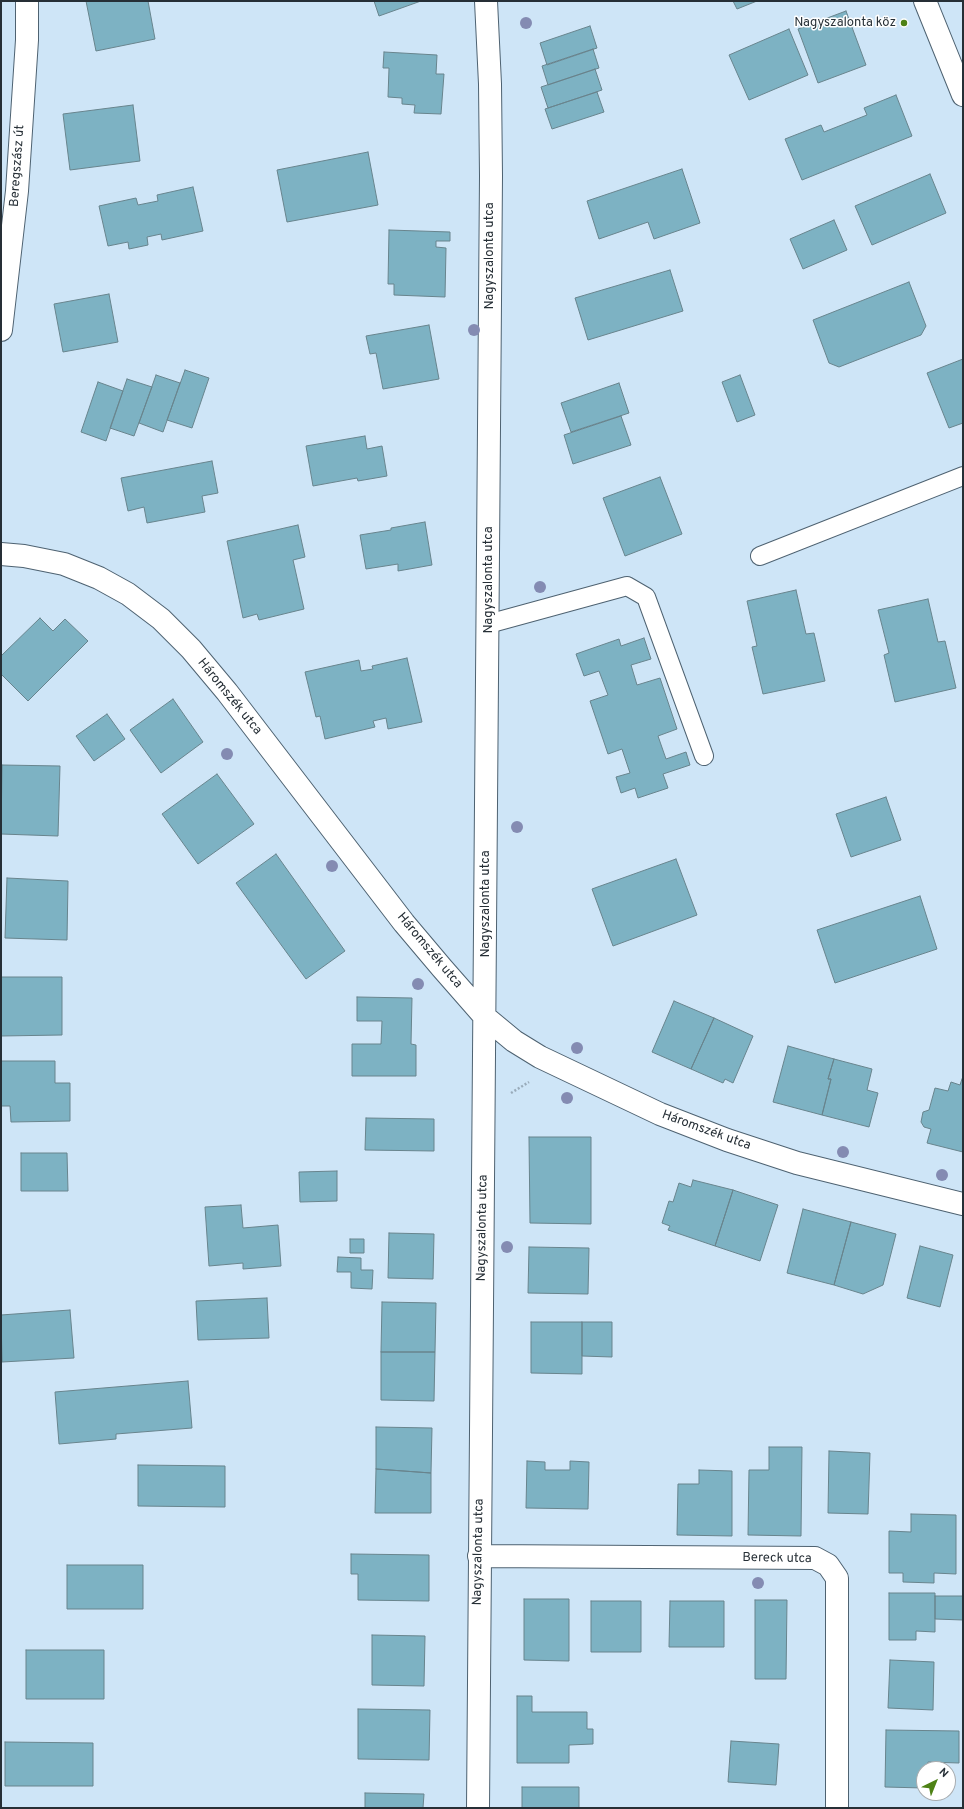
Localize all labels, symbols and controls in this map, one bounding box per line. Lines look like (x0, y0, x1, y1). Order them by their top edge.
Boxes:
place label: Nagyszalonta köz (794, 15, 896, 31)
marker: Nagyszalonta köz (899, 18, 909, 28)
street label: Beregszász út (7, 124, 29, 208)
street label: Nagyszalonta utca (482, 203, 498, 309)
street label: Nagyszalonta utca (481, 527, 497, 633)
street label: Háromszék utca (194, 656, 264, 738)
street label: Nagyszalonta utca (478, 851, 494, 957)
street label: Háromszék utca (393, 910, 465, 992)
street label: Háromszék utca (659, 1108, 753, 1154)
street label: Nagyszalonta utca (474, 1174, 492, 1282)
street label: Nagyszalonta utca (470, 1498, 488, 1606)
street label: Bereck utca (742, 1551, 812, 1567)
north arrow (916, 1761, 956, 1801)
text: N (936, 1765, 951, 1781)

